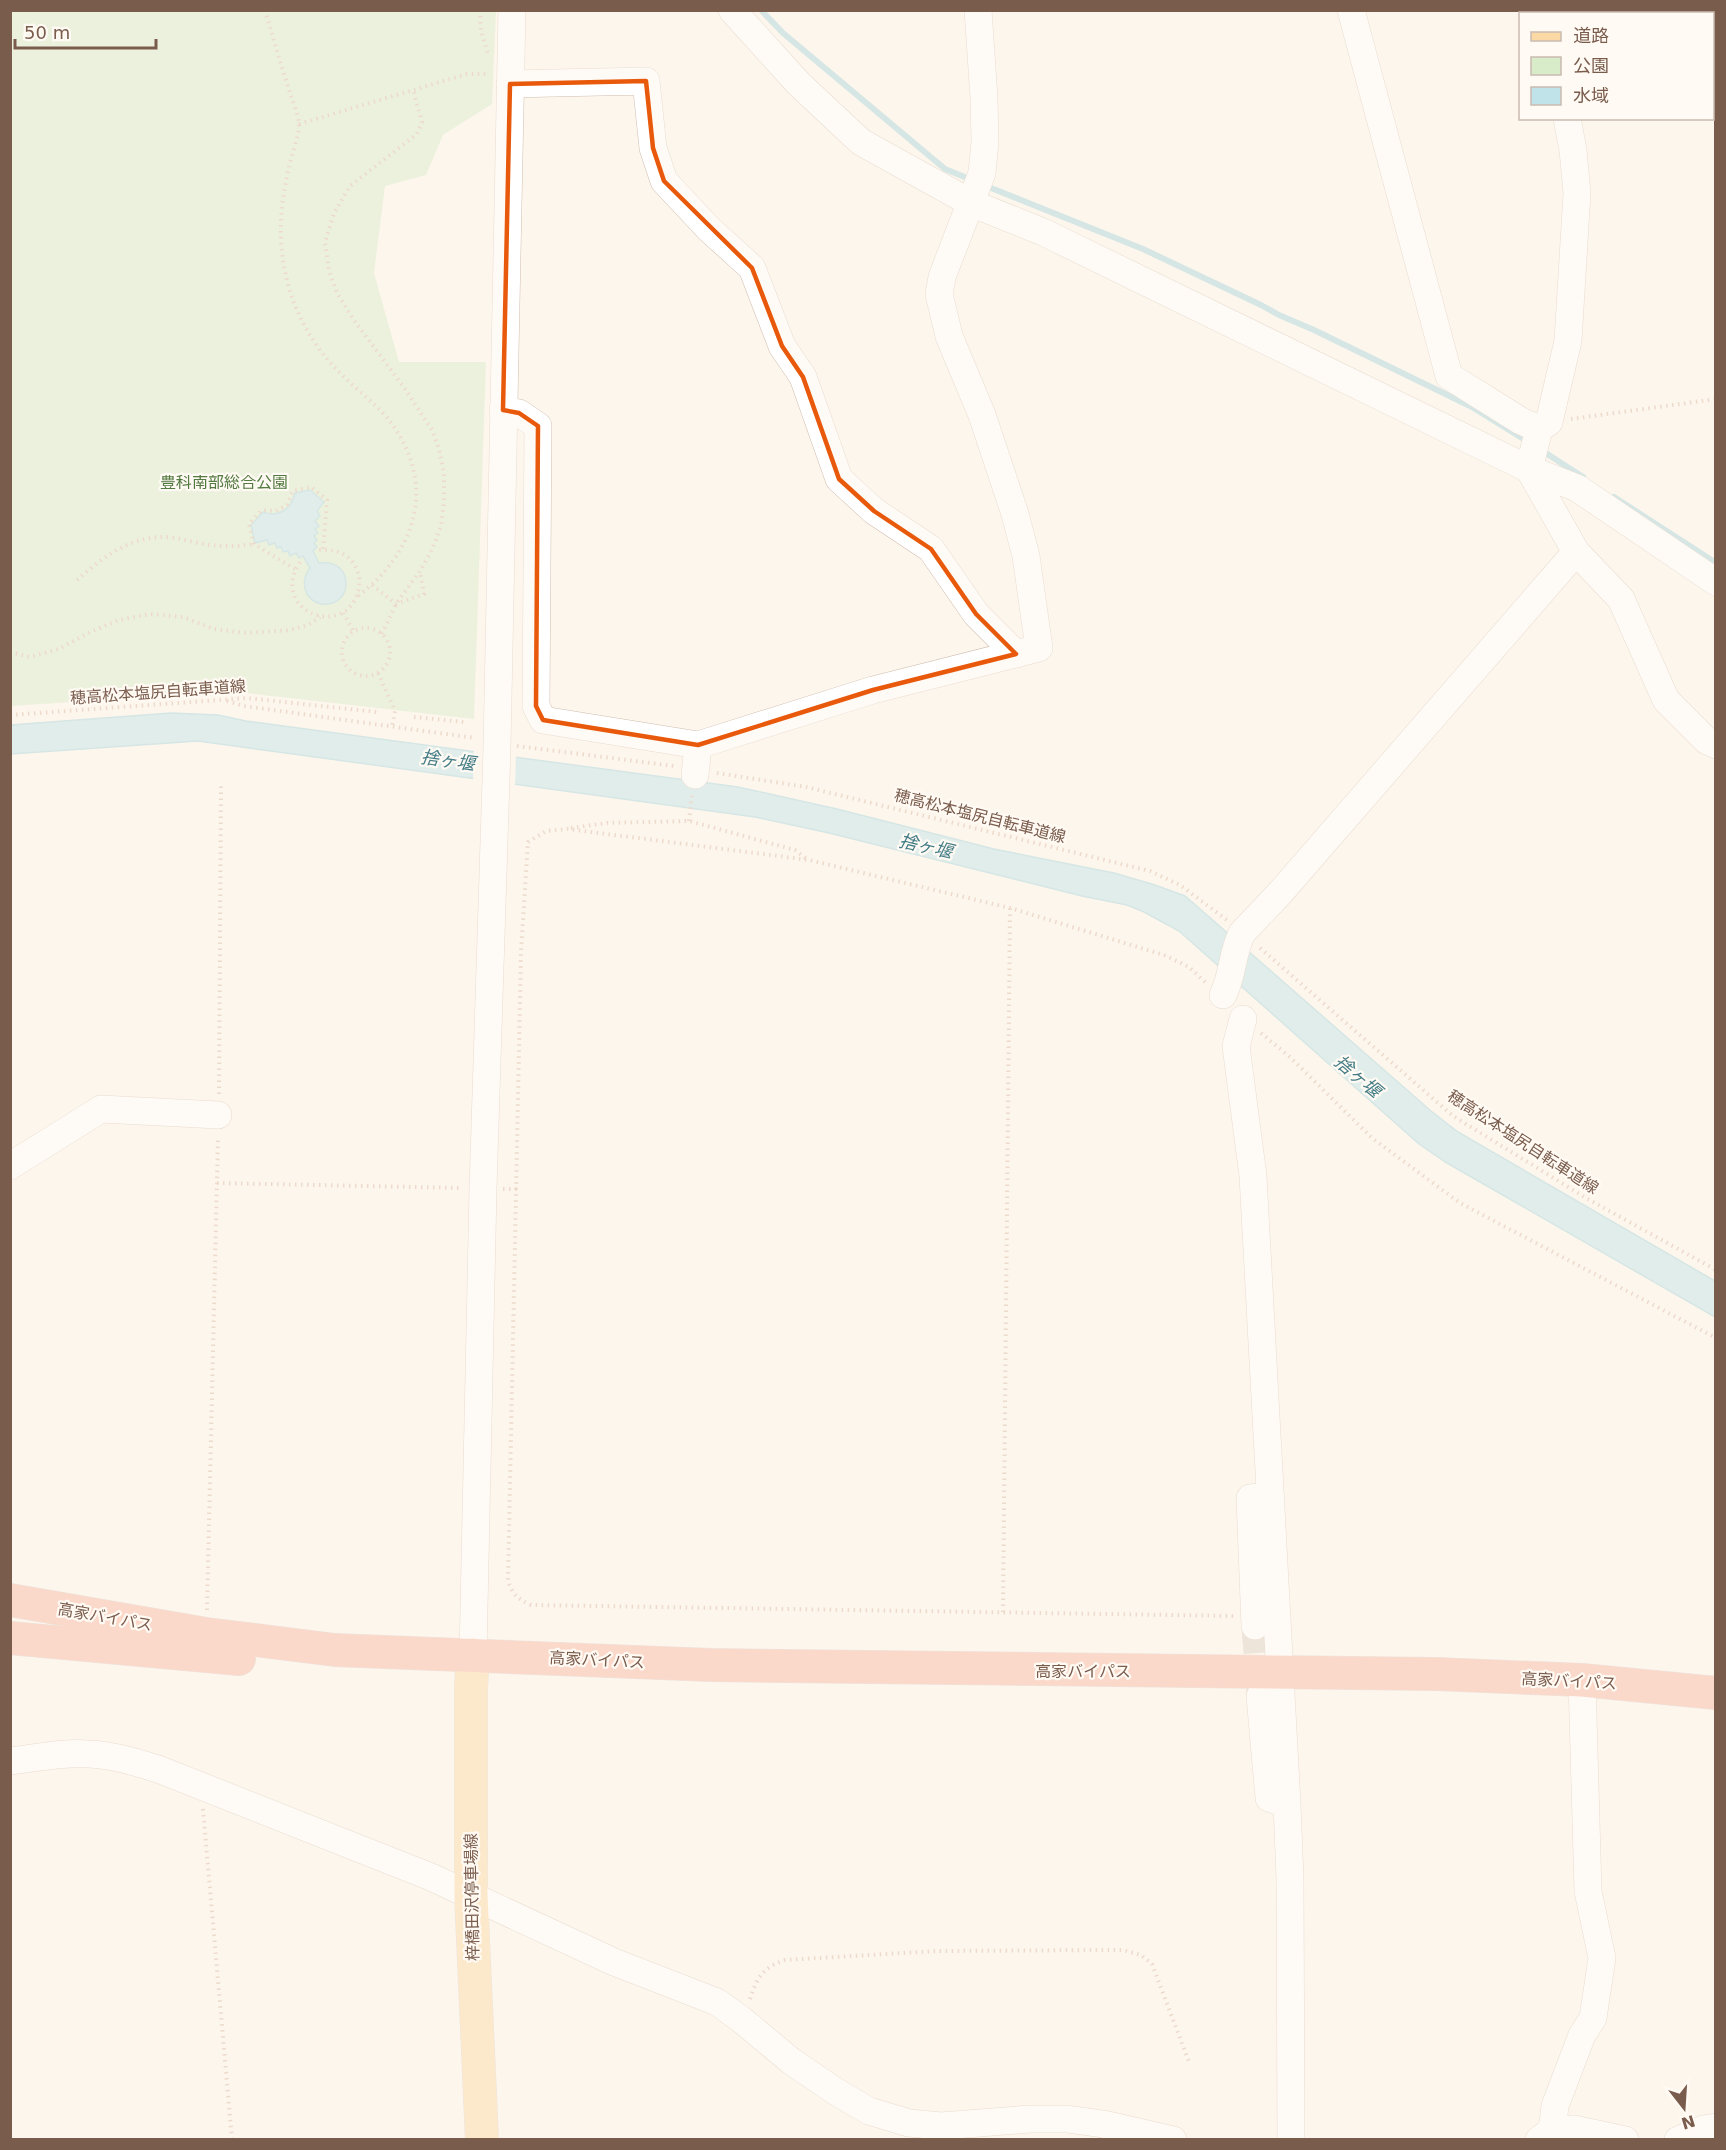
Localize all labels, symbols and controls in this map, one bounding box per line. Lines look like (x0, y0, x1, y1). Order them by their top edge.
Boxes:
scale bar (15, 12, 156, 50)
legend (1519, 12, 1714, 120)
text: 50 m (24, 22, 70, 43)
text: 道路 (1573, 25, 1609, 46)
text: 公園 (1573, 55, 1609, 76)
text: 水域 (1573, 85, 1609, 106)
park label: 豊科南部総合公園 (160, 473, 288, 492)
street label: 穂高松本塩尻自転車道線 (70, 676, 246, 708)
water label: 捨ヶ堰 (420, 746, 479, 775)
street label: 穂高松本塩尻自転車道線 (892, 785, 1068, 847)
water label: 捨ヶ堰 (897, 830, 958, 863)
water label: 捨ヶ堰 (1331, 1051, 1388, 1103)
street label: 穂高松本塩尻自転車道線 (1444, 1086, 1602, 1198)
street label: 高家バイパス (56, 1599, 154, 1635)
street label: 高家バイパス (549, 1648, 645, 1672)
street label: 高家バイパス (1035, 1662, 1131, 1681)
street label: 高家バイパス (1521, 1669, 1617, 1693)
street label: 梓橋田沢停車場線 (461, 1833, 483, 1961)
north arrow (1654, 2078, 1714, 2138)
text: N (1679, 2111, 1697, 2133)

